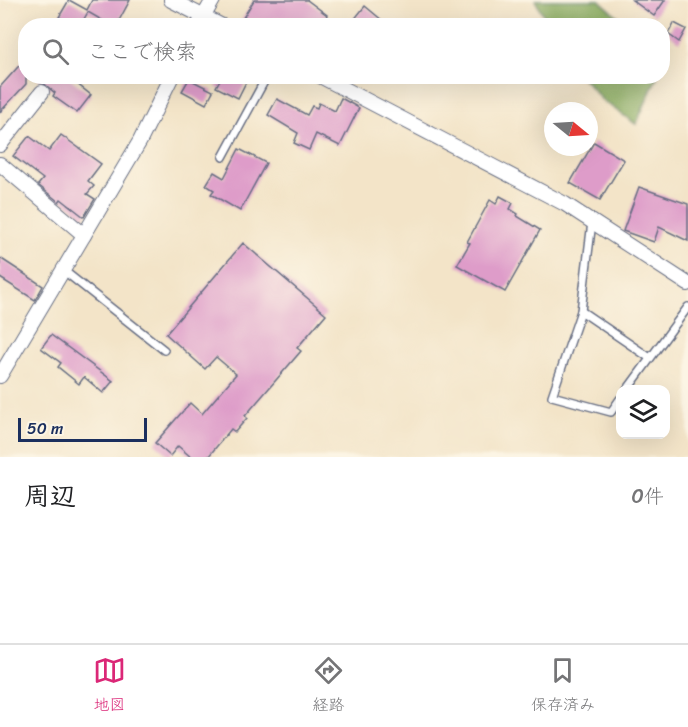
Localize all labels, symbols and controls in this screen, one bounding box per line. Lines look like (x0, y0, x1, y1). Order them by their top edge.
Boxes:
search box (18, 18, 670, 84)
text: ここで検索 (87, 32, 197, 71)
icon: search (39, 35, 72, 68)
north arrow (544, 102, 598, 156)
map controls (616, 385, 670, 439)
button: layers (616, 385, 670, 439)
text: 50 m (27, 414, 63, 443)
scale bar (18, 415, 147, 442)
text: 周辺 (24, 473, 76, 519)
text: 0件 (631, 479, 664, 514)
tab: 地図 (93, 654, 126, 719)
tab: 経路 (312, 654, 345, 719)
tab: 保存済み (531, 654, 595, 719)

